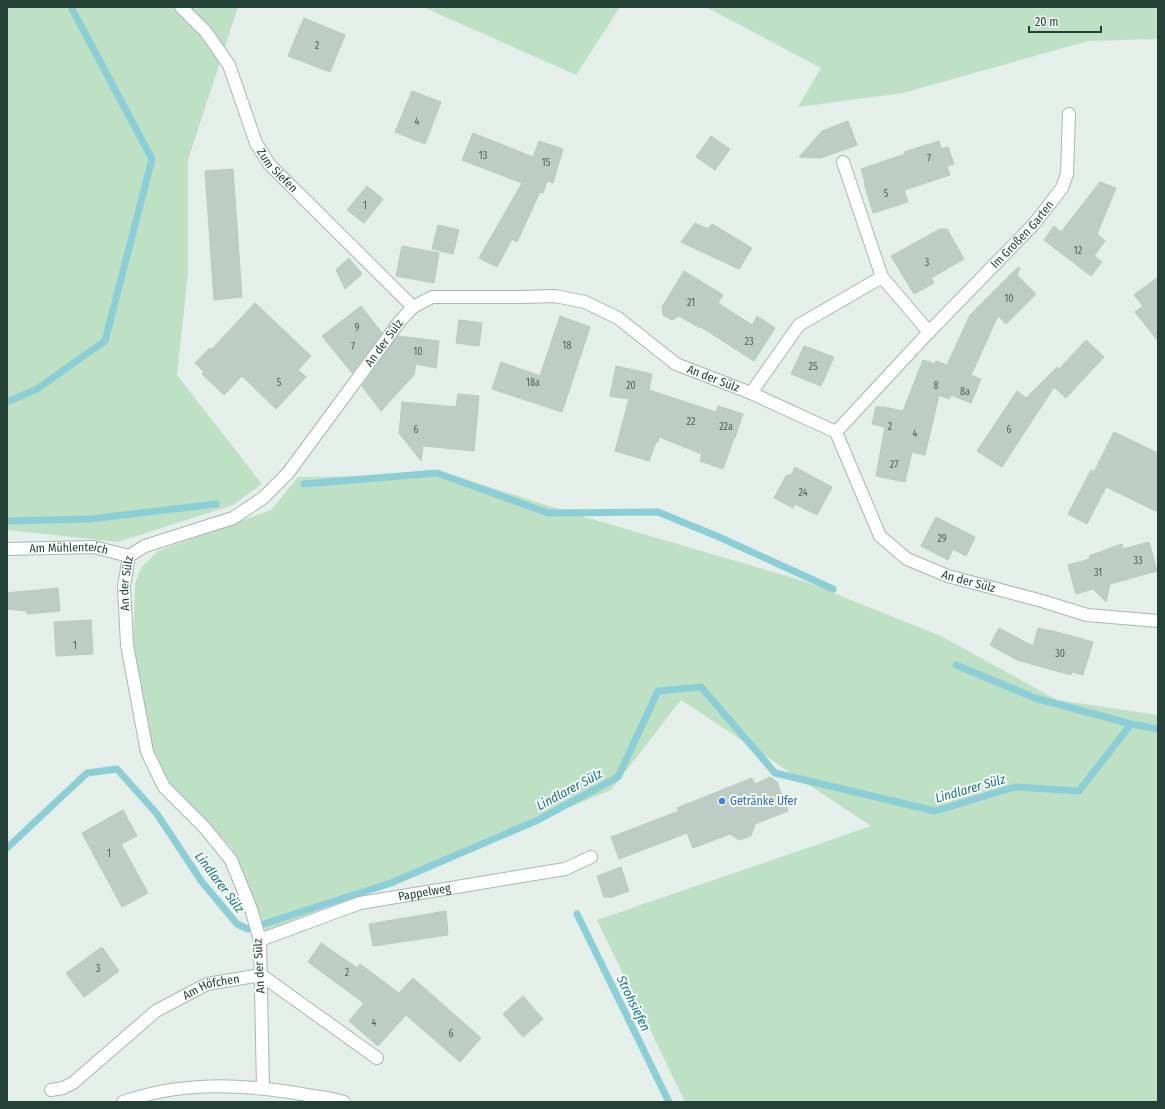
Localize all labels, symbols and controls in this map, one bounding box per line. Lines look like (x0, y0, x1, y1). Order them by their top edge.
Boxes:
scale bar (1029, 8, 1101, 34)
text: 20 m (1035, 15, 1059, 29)
house number: 2 (315, 40, 320, 52)
house number: 4 (415, 116, 420, 128)
street label: Zum Siefen (254, 146, 301, 195)
house number: 13 (479, 150, 488, 162)
house number: 7 (927, 153, 931, 165)
house number: 15 (542, 157, 551, 169)
house number: 5 (884, 188, 889, 200)
street label: Im Großen Garten (988, 198, 1057, 271)
house number: 1 (363, 200, 367, 212)
house number: 12 (1074, 245, 1083, 257)
house number: 3 (925, 257, 930, 269)
house number: 10 (1004, 293, 1014, 305)
house number: 21 (687, 297, 695, 309)
street label: An der Sülz (362, 316, 406, 369)
house number: 9 (355, 322, 360, 334)
house number: 23 (745, 336, 754, 348)
house number: 18 (563, 340, 571, 352)
house number: 7 (351, 341, 355, 353)
house number: 10 (413, 346, 423, 358)
house number: 25 (809, 361, 818, 373)
street label: An der Sülz (685, 362, 742, 395)
house number: 5 (277, 377, 282, 389)
house number: 18a (526, 377, 540, 389)
house number: 20 (626, 380, 636, 392)
house number: 8 (934, 380, 939, 392)
house number: 8a (960, 386, 970, 398)
house number: 22 (687, 416, 696, 428)
house number: 22a (719, 421, 733, 433)
house number: 2 (888, 421, 893, 433)
house number: 6 (414, 424, 419, 436)
house number: 6 (1007, 424, 1012, 436)
house number: 4 (913, 428, 918, 440)
house number: 27 (890, 459, 898, 471)
house number: 24 (798, 487, 808, 499)
house number: 29 (937, 533, 947, 545)
street label: Am Mühlenteich (29, 540, 110, 557)
street label: An der Sülz (117, 555, 136, 611)
house number: 33 (1133, 555, 1143, 567)
street label: An der Sülz (940, 567, 997, 595)
house number: 31 (1094, 567, 1102, 579)
house number: 1 (73, 640, 77, 652)
house number: 30 (1055, 648, 1065, 660)
water label: Lindlarer Sülz (534, 765, 605, 813)
water label: Lindlarer Sülz (933, 771, 1008, 806)
place label: Getränke Ufer (730, 794, 799, 808)
marker: Getränke Ufer (717, 796, 727, 806)
house number: 1 (107, 848, 111, 860)
water label: Lindlarer Sülz (192, 849, 248, 916)
street label: Pappelweg (397, 881, 452, 904)
street label: An der Sülz (251, 938, 267, 994)
house number: 3 (96, 963, 101, 975)
house number: 2 (345, 967, 350, 979)
street label: Am Höfchen (180, 972, 240, 1003)
water label: Strohsiefen (613, 972, 654, 1034)
house number: 4 (372, 1017, 377, 1029)
house number: 6 (449, 1028, 454, 1040)

